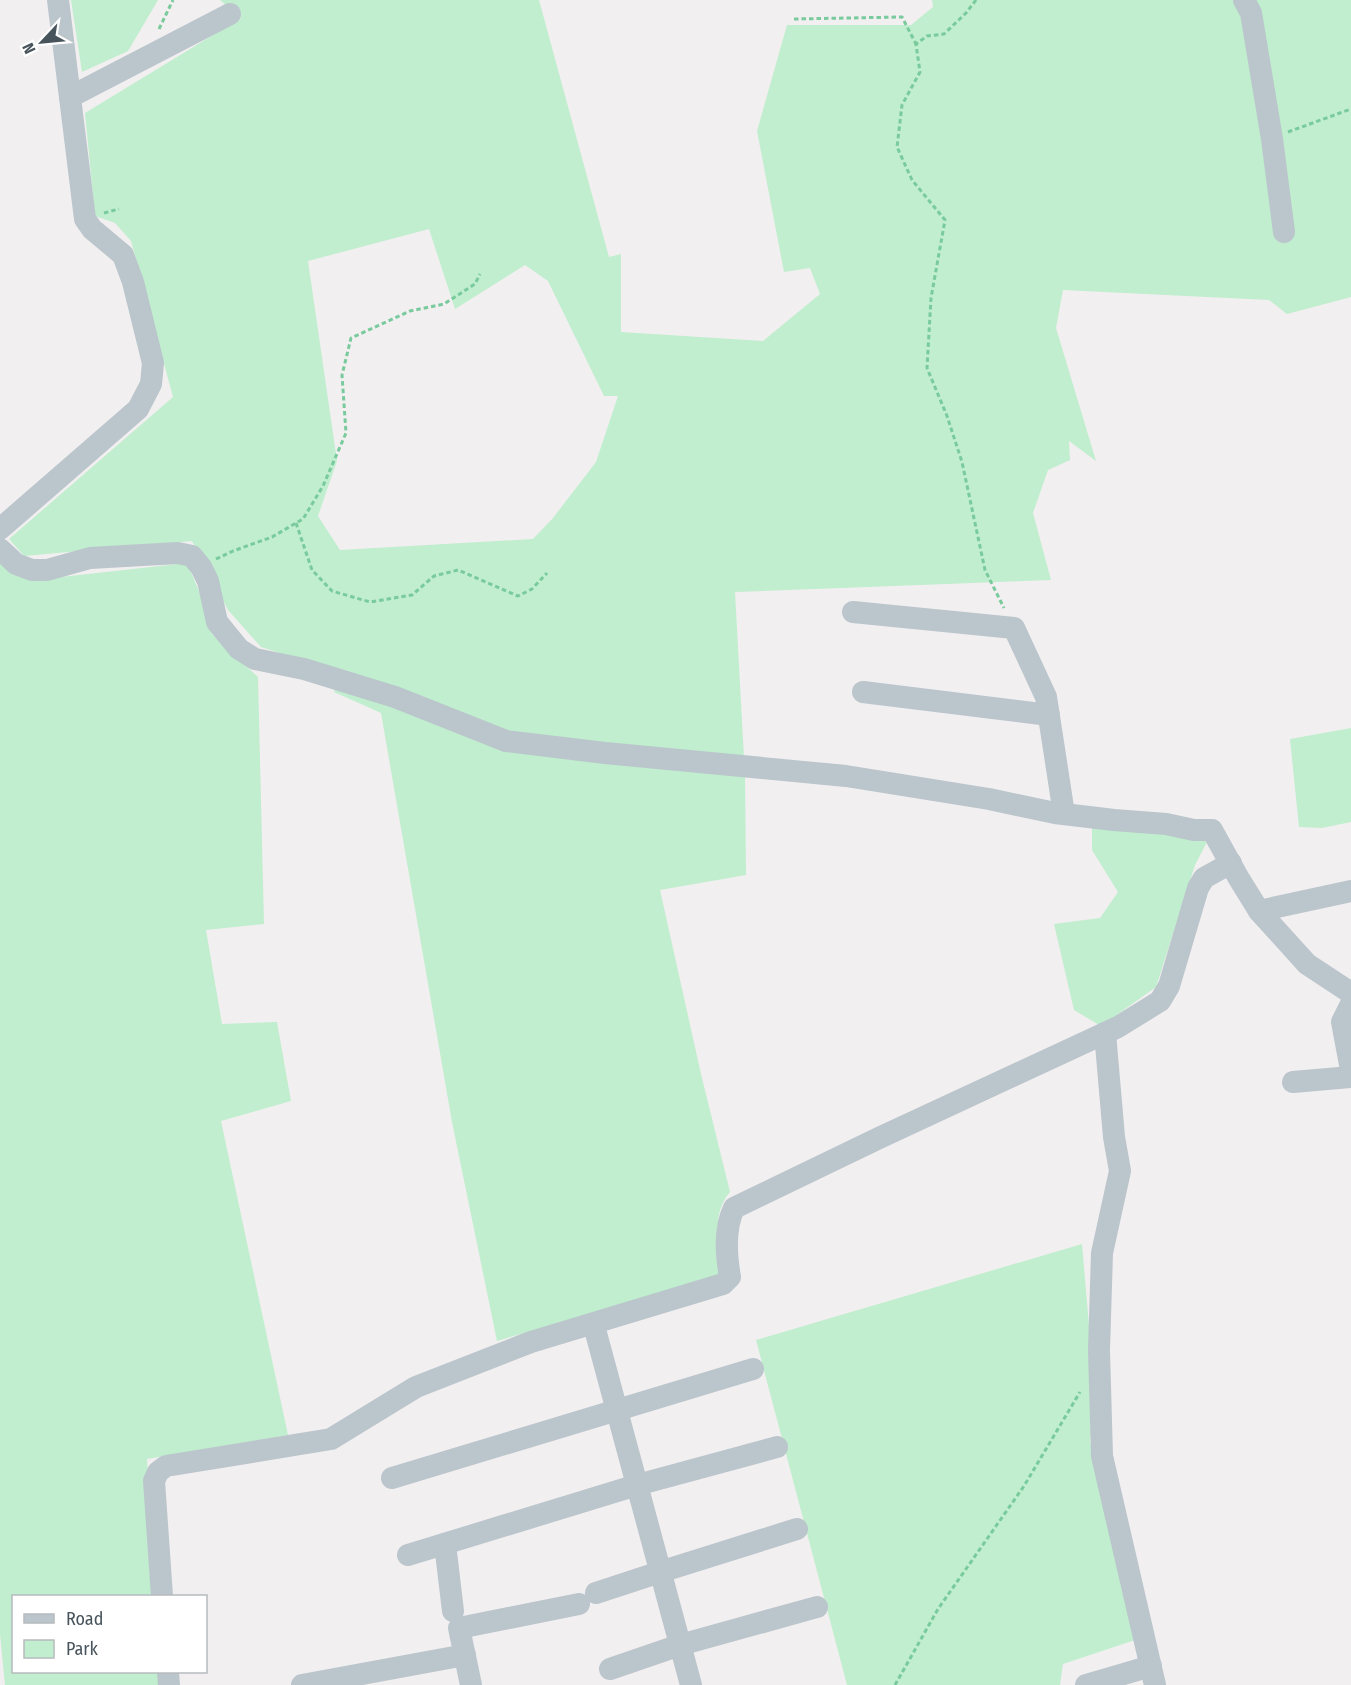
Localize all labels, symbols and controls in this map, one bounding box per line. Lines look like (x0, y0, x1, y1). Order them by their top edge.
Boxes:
north arrow (12, 12, 72, 72)
text: N (18, 40, 40, 57)
legend (12, 1595, 207, 1673)
text: Road (66, 1608, 103, 1630)
text: Park (66, 1638, 99, 1660)

